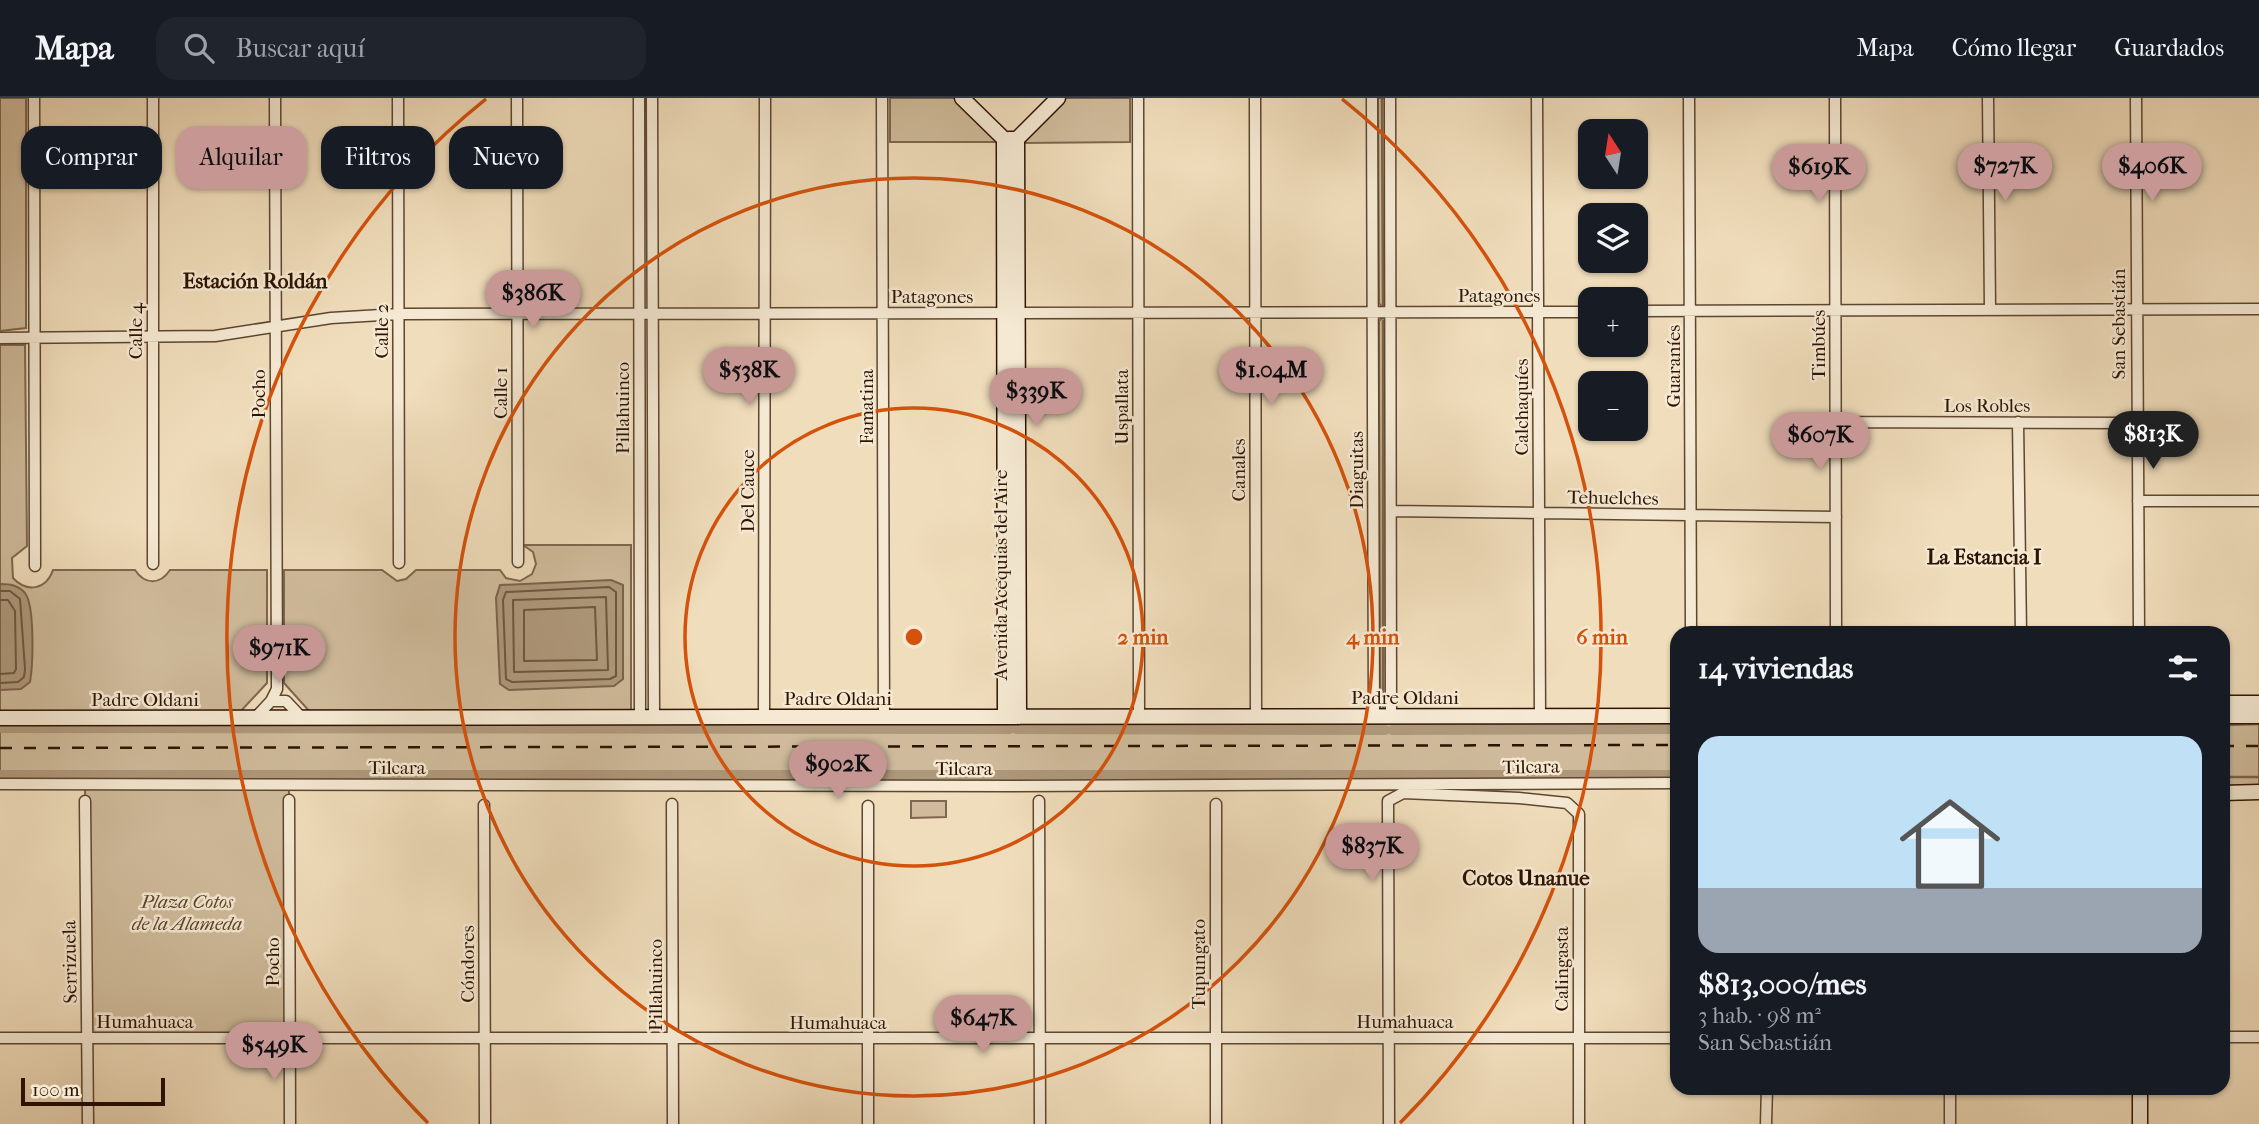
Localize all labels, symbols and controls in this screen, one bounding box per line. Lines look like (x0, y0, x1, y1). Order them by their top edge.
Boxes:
search box (156, 17, 646, 80)
text: Mapa (35, 29, 114, 68)
icon: search (180, 29, 218, 67)
text: Buscar aquí (236, 33, 365, 64)
text: Mapa (1856, 34, 1914, 62)
text: Cómo llegar (1952, 34, 2076, 62)
text: Guardados (2114, 34, 2224, 62)
north arrow (1578, 119, 1648, 189)
map controls (1578, 119, 1648, 441)
chip: Comprar (21, 126, 162, 189)
chip: Alquilar (176, 126, 307, 189)
chip: Filtros (321, 126, 435, 189)
chip: Nuevo (449, 126, 563, 189)
pin: $619K (1770, 144, 1868, 204)
pin: $727K (1956, 144, 2054, 203)
pin: $406K (2103, 144, 2201, 203)
text: $727K (1973, 152, 2037, 179)
text: $406K (2118, 152, 2186, 179)
text: $619K (1788, 153, 1850, 180)
button: layers (1578, 203, 1648, 273)
district label: Estación Roldán (183, 269, 328, 293)
street label: San Sebastián (2108, 269, 2130, 379)
pin: $386K (484, 271, 582, 330)
text: $386K (502, 279, 564, 306)
street label: Patagones (1458, 285, 1540, 307)
street label: Patagones (891, 286, 973, 308)
button: + (1578, 287, 1648, 357)
street label: Calle 4 (125, 302, 147, 359)
street label: Calle 2 (371, 303, 393, 359)
street label: Timbúes (1808, 310, 1830, 380)
street label: Guaraníes (1663, 325, 1685, 407)
pin: $538K (700, 348, 798, 407)
pin: $1.04M (1214, 348, 1328, 407)
text: $538K (719, 356, 779, 383)
text: $1.04M (1235, 356, 1307, 383)
street label: Calchaquíes (1511, 359, 1533, 455)
street label: Pillahuinco (612, 362, 634, 454)
street label: Calle 1 (490, 367, 512, 419)
pin: $339K (987, 368, 1085, 428)
street label: Pocho (248, 369, 270, 419)
street label: Famatina (856, 369, 878, 445)
street label: Uspallata (1111, 369, 1133, 445)
button: − (1578, 371, 1648, 441)
text: $339K (1006, 377, 1066, 404)
street label: Los Robles (1944, 395, 2030, 417)
pin: $607K (1771, 412, 1869, 472)
pin: $813K (2104, 412, 2202, 471)
text: $813K (2124, 420, 2182, 447)
text: $607K (1787, 421, 1853, 448)
street label: Diaguitas (1346, 431, 1368, 509)
street label: Canales (1228, 439, 1250, 501)
street label: Del Cauce (737, 449, 759, 533)
street label: Avenida Acequias del Aire (990, 470, 1012, 681)
street label: Tehuelches (1567, 486, 1659, 510)
district label: La Estancia I (1927, 545, 2042, 569)
centre of rings (902, 625, 926, 649)
text: 2 min (1117, 625, 1169, 649)
text: 4 min (1346, 625, 1400, 650)
text: 6 min (1576, 625, 1629, 649)
pin: $971K (230, 626, 328, 685)
text: $971K (249, 634, 309, 661)
icon: filters (2164, 649, 2202, 687)
text: 14 viviendas (1698, 651, 1853, 686)
street label: Padre Oldani (1351, 687, 1459, 709)
street label: Padre Oldani (784, 688, 892, 710)
street label: Padre Oldani (91, 689, 199, 711)
pin: $902K (789, 742, 887, 801)
text: $902K (805, 750, 871, 777)
street label: Tilcara (1502, 755, 1560, 778)
street label: Tilcara (368, 757, 426, 779)
street label: Tilcara (935, 758, 993, 780)
icon: home (1887, 781, 2013, 907)
pin: $837K (1323, 824, 1421, 883)
text: $837K (1341, 832, 1403, 859)
district label: Cotos Unanue (1462, 866, 1590, 890)
park label: Plaza Cotos de la Alameda (132, 891, 242, 935)
street label: Tupungato (1188, 918, 1210, 1009)
street label: Serrizuela (58, 920, 82, 1004)
street label: Cóndores (457, 925, 479, 1003)
street label: Calingasta (1551, 926, 1573, 1012)
street label: Pocho (262, 937, 284, 987)
street label: Pillahuinco (645, 939, 667, 1031)
text: $813,000/mes (1698, 967, 1867, 1002)
pin: $647K (934, 996, 1032, 1055)
text: 3 hab. · 98 m² (1698, 1002, 1821, 1029)
text: $647K (950, 1004, 1016, 1031)
street label: Humahuaca (96, 1011, 194, 1033)
street label: Humahuaca (1356, 1011, 1454, 1033)
street label: Humahuaca (789, 1012, 887, 1034)
pin: $549K (225, 1023, 323, 1082)
text: San Sebastián (1698, 1029, 1832, 1056)
text: $549K (242, 1031, 306, 1058)
scale bar (21, 1075, 164, 1107)
text: 100 m (32, 1079, 80, 1101)

